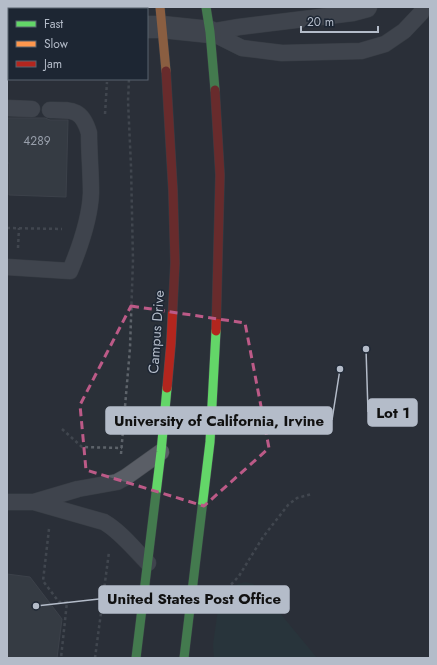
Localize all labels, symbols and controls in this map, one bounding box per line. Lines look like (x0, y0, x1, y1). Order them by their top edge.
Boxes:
legend (8, 8, 148, 80)
scale bar (301, 8, 378, 34)
text: 20 m (307, 13, 334, 31)
text: Fast (44, 15, 63, 33)
text: Slow (44, 35, 69, 53)
text: Jam (42, 55, 62, 73)
house number: 4289 (23, 132, 51, 150)
street label: Campus Drive (143, 290, 169, 374)
callout: Lot 1 (368, 399, 417, 426)
text: Lot 1 (376, 402, 410, 424)
callout: University of California, Irvine (106, 407, 332, 434)
text: University of California, Irvine (114, 410, 324, 432)
callout: United States Post Office (99, 586, 289, 613)
text: United States Post Office (107, 588, 281, 610)

